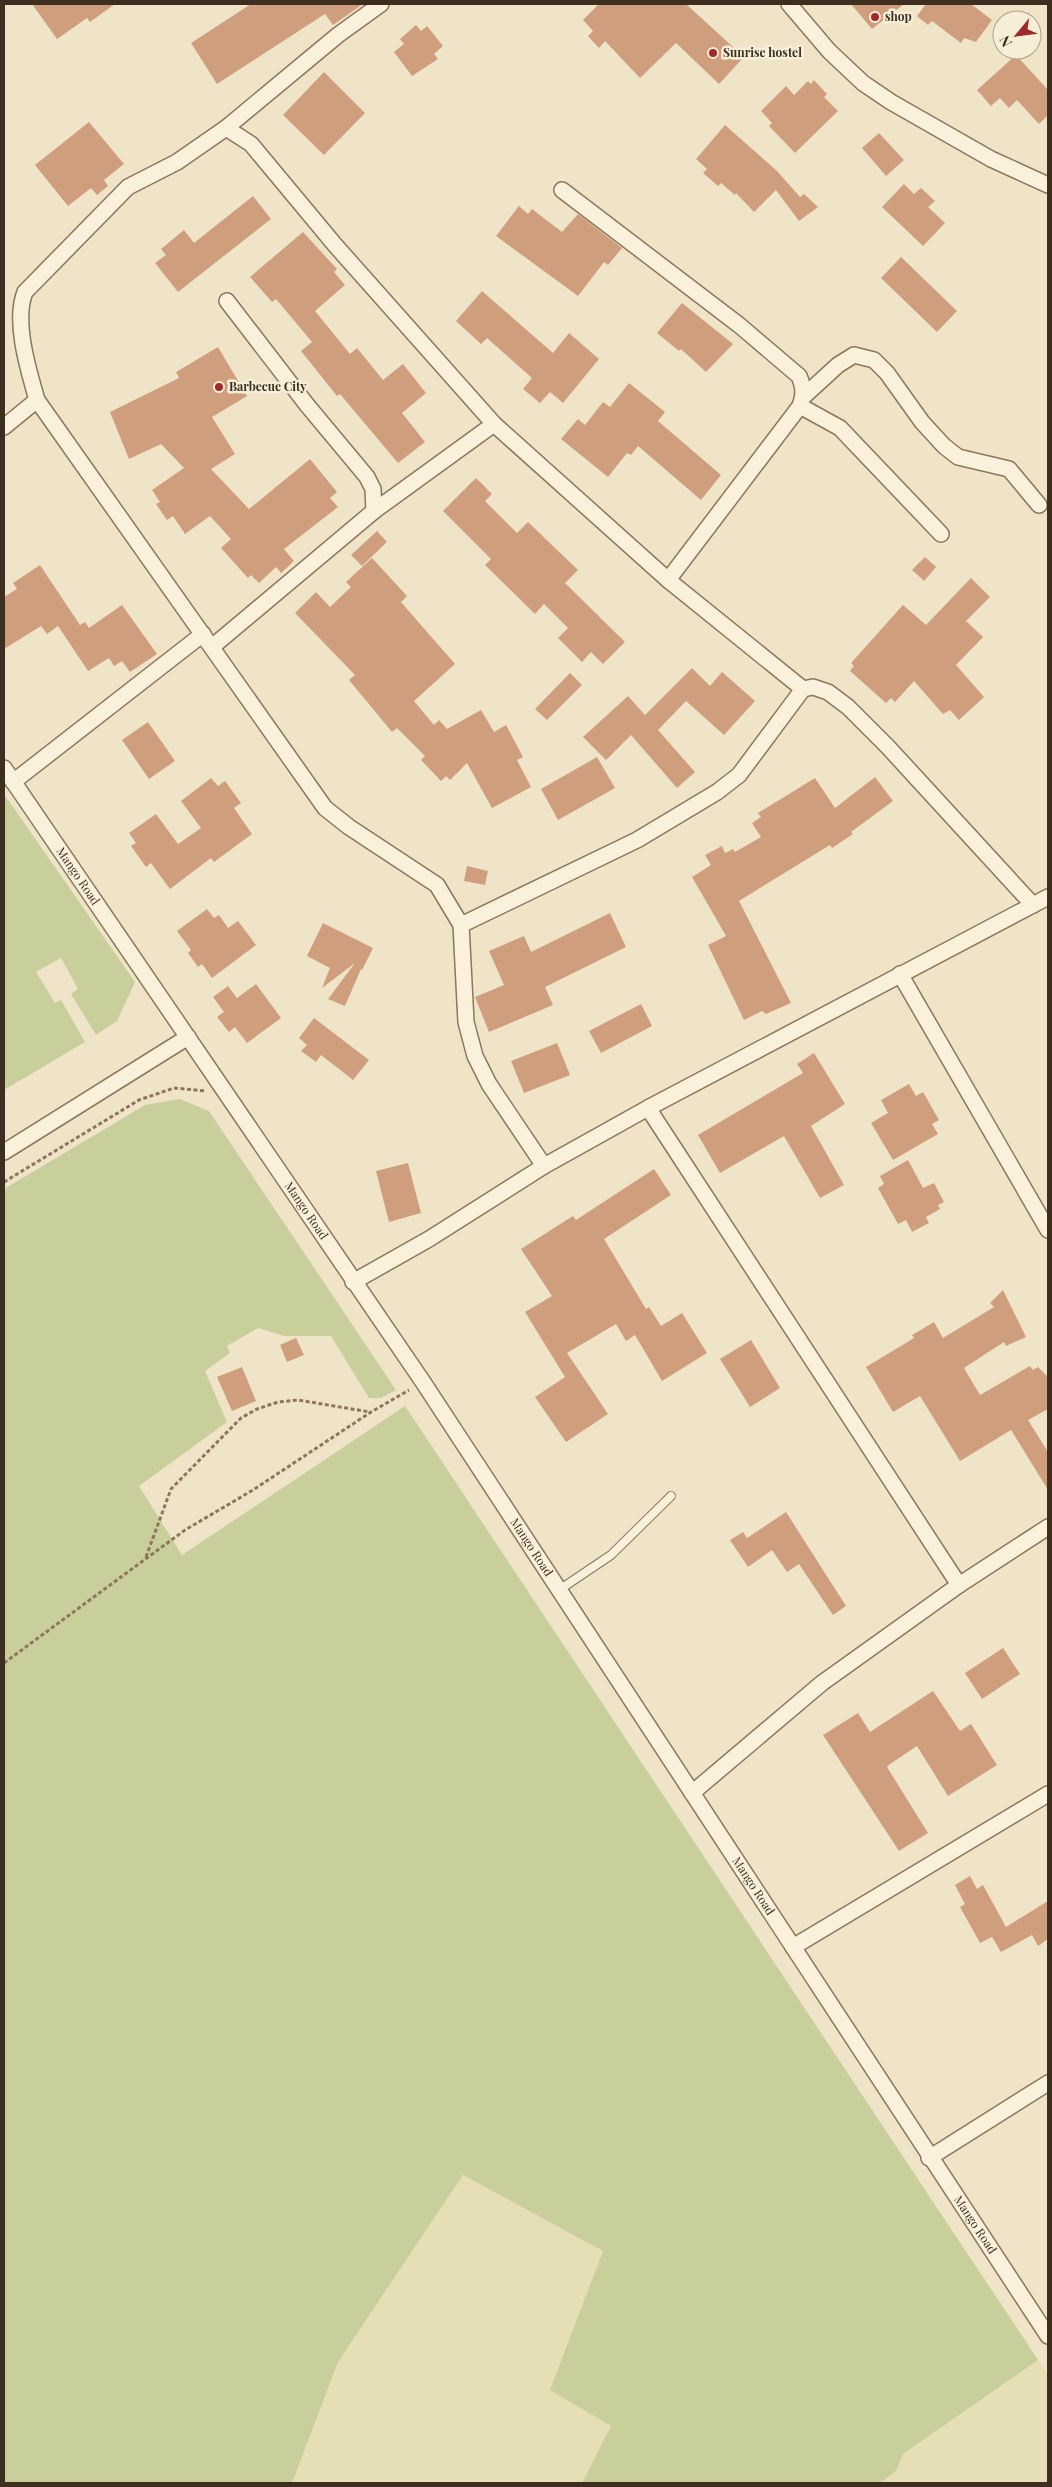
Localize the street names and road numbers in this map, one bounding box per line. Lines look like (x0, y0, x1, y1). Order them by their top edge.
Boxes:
street label: Mango Road (53, 844, 104, 908)
street label: Mango Road (282, 1178, 332, 1242)
street label: Mango Road (507, 1515, 557, 1579)
street label: Mango Road (729, 1853, 779, 1918)
street label: Mango Road (951, 2192, 1001, 2257)

